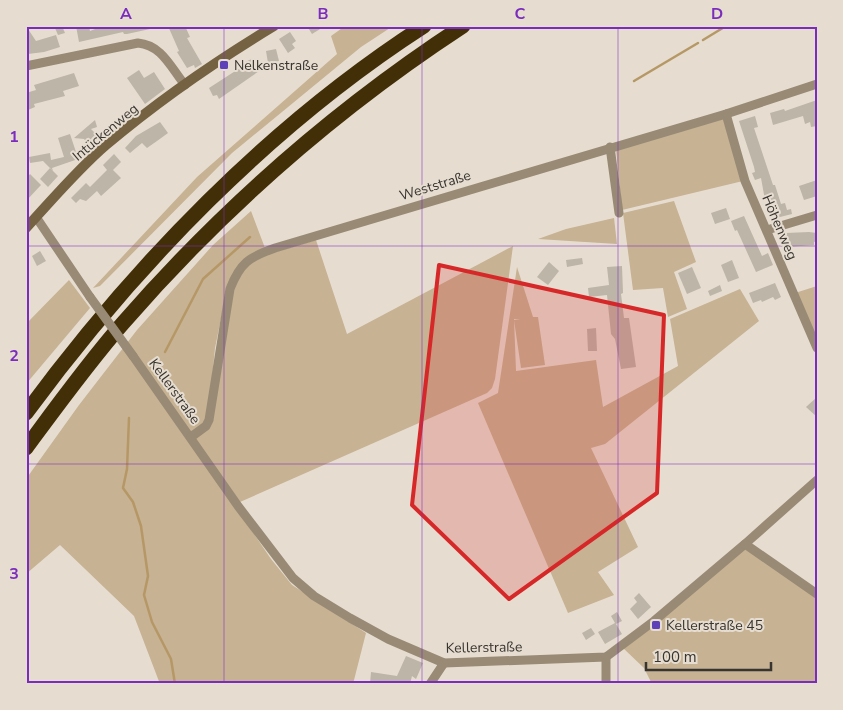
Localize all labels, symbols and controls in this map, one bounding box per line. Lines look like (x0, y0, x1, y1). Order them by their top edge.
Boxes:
text: A (120, 3, 132, 25)
text: B (317, 3, 329, 25)
text: C (515, 3, 526, 25)
text: D (711, 3, 723, 25)
place label: Nelkenstraße (234, 56, 318, 75)
marker: Nelkenstraße (218, 59, 230, 71)
street label: Intückenweg (68, 99, 142, 165)
text: 1 (9, 126, 19, 148)
street label: Weststraße (397, 166, 473, 205)
street label: Höhenweg (757, 192, 802, 263)
text: 2 (9, 345, 19, 367)
street label: Kellerstraße (144, 355, 205, 428)
text: 3 (9, 563, 19, 585)
place label: Kellerstraße 45 (666, 616, 763, 635)
marker: Kellerstraße 45 (650, 619, 662, 631)
street label: Kellerstraße (446, 637, 522, 658)
scale bar (646, 640, 770, 672)
text: 100 m (653, 647, 697, 667)

